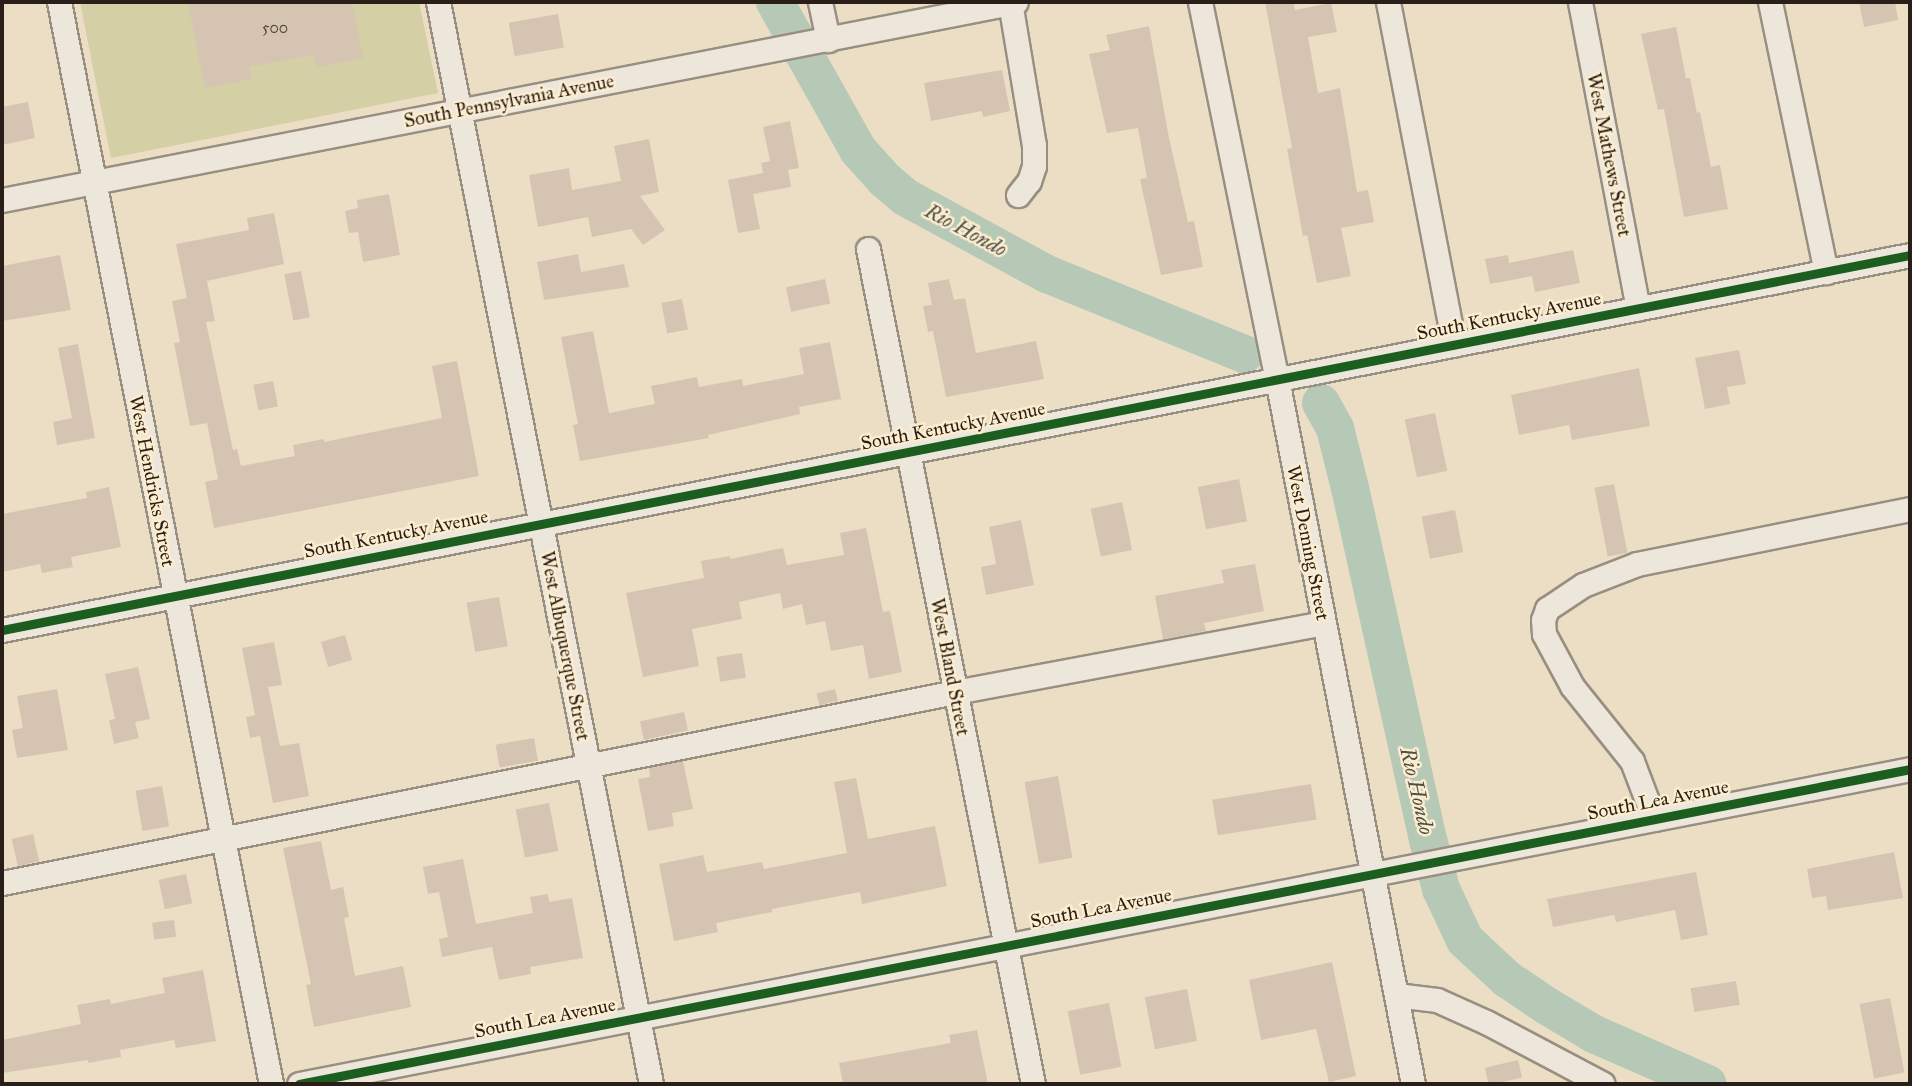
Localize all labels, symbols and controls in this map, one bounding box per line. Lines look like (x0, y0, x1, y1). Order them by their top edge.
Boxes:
house number: 500 (262, 18, 288, 38)
street label: South Pennsylvania Avenue (402, 69, 616, 133)
street label: West Mathews Street (1582, 71, 1636, 239)
water label: Rio Hondo (921, 198, 1011, 262)
street label: South Kentucky Avenue (1415, 287, 1603, 345)
street label: West Hendricks Street (124, 393, 180, 569)
street label: South Kentucky Avenue (859, 397, 1047, 455)
street label: West Deming Street (1282, 464, 1334, 622)
street label: South Kentucky Avenue (302, 505, 490, 563)
street label: West Albuquerque Street (535, 549, 595, 743)
street label: West Bland Street (925, 596, 975, 738)
water label: Rio Hondo (1395, 745, 1439, 837)
street label: South Lea Avenue (1586, 775, 1730, 825)
street label: South Lea Avenue (1029, 883, 1173, 933)
street label: South Lea Avenue (473, 993, 617, 1043)

